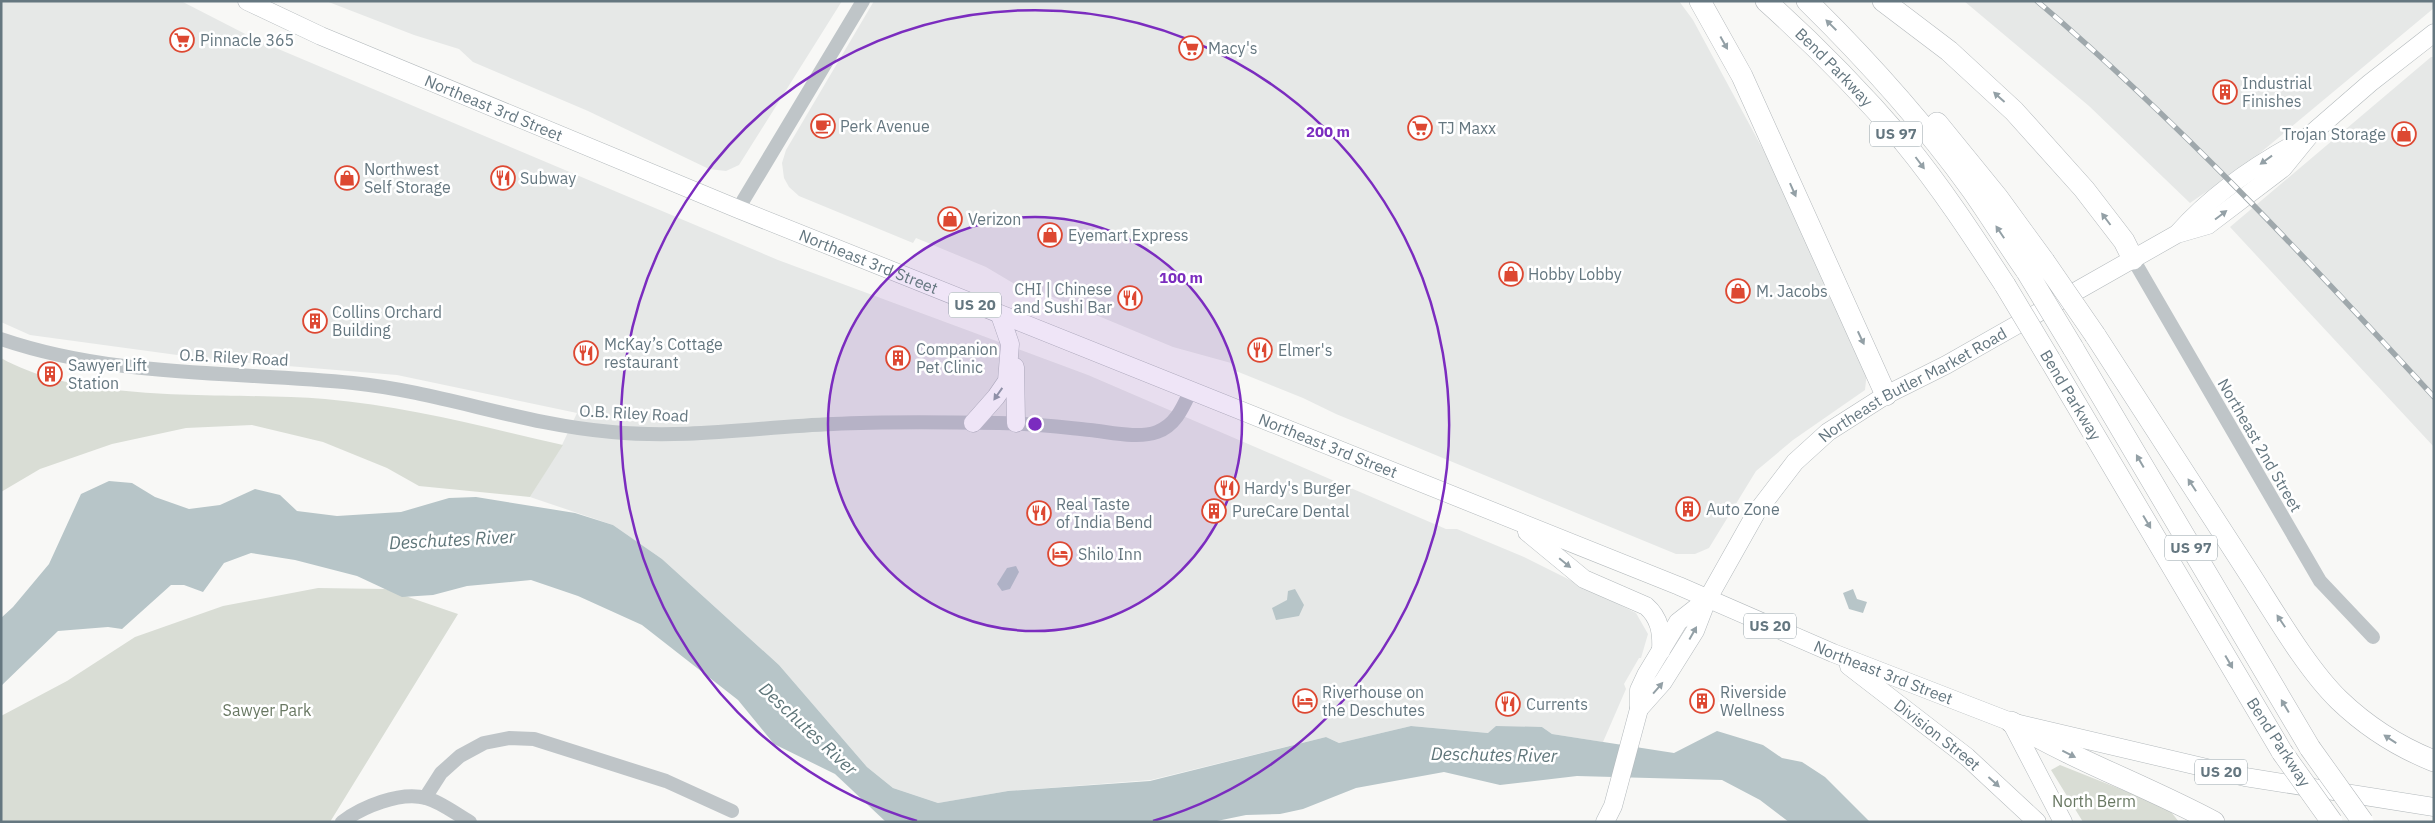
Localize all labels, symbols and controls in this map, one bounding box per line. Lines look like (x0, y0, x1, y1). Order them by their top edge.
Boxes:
one-way arrow (1825, 19, 1837, 31)
street label: Bend Parkway (1791, 23, 1877, 111)
supermarket icon: Pinnacle 365 (169, 27, 195, 53)
place label: Pinnacle 365 (200, 30, 294, 50)
supermarket icon: Macy's (1178, 35, 1204, 61)
one-way arrow (1720, 37, 1729, 50)
place label: Macy's (1208, 38, 1258, 58)
street label: Northeast 3rd Street (422, 70, 566, 145)
place label: Industrial Finishes (2242, 73, 2312, 111)
building icon: Industrial Finishes (2212, 79, 2238, 105)
one-way arrow (1993, 91, 2005, 103)
cafe icon: Perk Avenue (810, 113, 836, 139)
supermarket icon: TJ Maxx (1407, 115, 1433, 141)
place label: Perk Avenue (840, 116, 930, 136)
place label: TJ Maxx (1438, 118, 1496, 138)
shop icon: Trojan Storage (2391, 121, 2417, 147)
text: 200 m (1306, 122, 1350, 141)
road number: US 97 (1870, 122, 1922, 146)
place label: Trojan Storage (2282, 124, 2386, 144)
one-way arrow (2260, 155, 2273, 165)
one-way arrow (1914, 156, 1925, 169)
place label: Northwest Self Storage (364, 159, 451, 197)
shop icon: Northwest Self Storage (334, 165, 360, 191)
restaurant icon: Subway (490, 165, 516, 191)
place label: Subway (520, 168, 576, 188)
one-way arrow (1790, 183, 1798, 197)
shop icon: Verizon (937, 206, 963, 232)
place label: Verizon (968, 209, 1021, 229)
one-way arrow (2214, 210, 2228, 220)
one-way arrow (2101, 213, 2112, 226)
shop icon: Eyemart Express (1037, 222, 1063, 248)
street label: Northeast 3rd Street (796, 225, 941, 298)
place label: Eyemart Express (1068, 225, 1189, 245)
one-way arrow (1995, 225, 2004, 238)
shop icon: Hobby Lobby (1498, 261, 1524, 287)
place label: Hobby Lobby (1528, 264, 1622, 284)
text: 100 m (1159, 268, 1203, 287)
shop icon: M. Jacobs (1725, 278, 1751, 304)
place label: CHI | Chinese and Sushi Bar (1013, 279, 1112, 317)
place label: M. Jacobs (1756, 281, 1828, 301)
restaurant icon: CHI | Chinese and Sushi Bar (1117, 285, 1143, 311)
road number: US 20 (949, 292, 1001, 318)
place label: Collins Orchard Building (332, 302, 442, 340)
building icon: Collins Orchard Building (302, 308, 328, 334)
street label: Northeast Butler Market Road (1814, 323, 2010, 446)
one-way arrow (1857, 331, 1865, 345)
place label: McKay’s Cottage restaurant (604, 334, 723, 372)
restaurant icon: Elmer's (1247, 337, 1273, 363)
place label: Companion Pet Clinic (916, 339, 998, 377)
restaurant icon: McKay’s Cottage restaurant (573, 340, 599, 366)
place label: Elmer's (1278, 340, 1332, 360)
street label: O.B. Riley Road (179, 344, 289, 370)
building icon: Companion Pet Clinic (885, 345, 911, 371)
street label: Bend Parkway (2036, 346, 2106, 444)
place label: Sawyer Lift Station (68, 355, 147, 393)
building icon: Sawyer Lift Station (37, 361, 63, 387)
street label: Northeast 2nd Street (2214, 375, 2306, 515)
one-way arrow (993, 387, 1003, 401)
street label: O.B. Riley Road (579, 400, 689, 426)
street label: Northeast 3rd Street (1256, 409, 1400, 482)
centre of rings (1026, 415, 1044, 433)
one-way arrow (2135, 454, 2144, 468)
restaurant icon: Hardy's Burger (1214, 475, 1240, 501)
place label: Hardy's Burger (1244, 478, 1351, 498)
one-way arrow (2187, 479, 2197, 492)
place label: Real Taste of India Bend (1056, 494, 1153, 532)
building icon: Auto Zone (1675, 496, 1701, 522)
building icon: PureCare Dental (1201, 498, 1227, 524)
place label: Auto Zone (1706, 499, 1780, 519)
restaurant icon: Real Taste of India Bend (1026, 500, 1052, 526)
place label: PureCare Dental (1232, 501, 1349, 521)
one-way arrow (2142, 516, 2151, 529)
water label: Deschutes River (388, 525, 516, 554)
road number: US 97 (2165, 536, 2217, 560)
hotel icon: Shilo Inn (1047, 541, 1073, 567)
place label: Shilo Inn (1078, 544, 1142, 564)
one-way arrow (1558, 558, 1571, 569)
road number: US 20 (1744, 614, 1796, 638)
one-way arrow (2276, 614, 2286, 628)
one-way arrow (1688, 626, 1697, 640)
street label: Northeast 3rd Street (1811, 636, 1956, 709)
one-way arrow (2225, 655, 2234, 669)
water label: Deschutes River (754, 677, 863, 780)
place label: Riverhouse on the Deschutes (1322, 682, 1425, 720)
one-way arrow (1652, 682, 1664, 694)
place label: Riverside Wellness (1720, 682, 1787, 720)
hotel icon: Riverhouse on the Deschutes (1292, 688, 1318, 714)
building icon: Riverside Wellness (1689, 688, 1715, 714)
restaurant icon: Currents (1495, 691, 1521, 717)
place label: Currents (1526, 694, 1588, 714)
street label: Bend Parkway (2243, 694, 2315, 790)
street label: Division Street (1890, 695, 1985, 775)
park label: Sawyer Park (223, 700, 312, 720)
one-way arrow (2280, 700, 2289, 713)
one-way arrow (2384, 734, 2397, 744)
water label: Deschutes River (1431, 742, 1558, 767)
one-way arrow (2062, 750, 2076, 758)
road number: US 20 (2195, 760, 2247, 784)
one-way arrow (1988, 776, 2001, 787)
park label: North Berm (2052, 791, 2136, 811)

